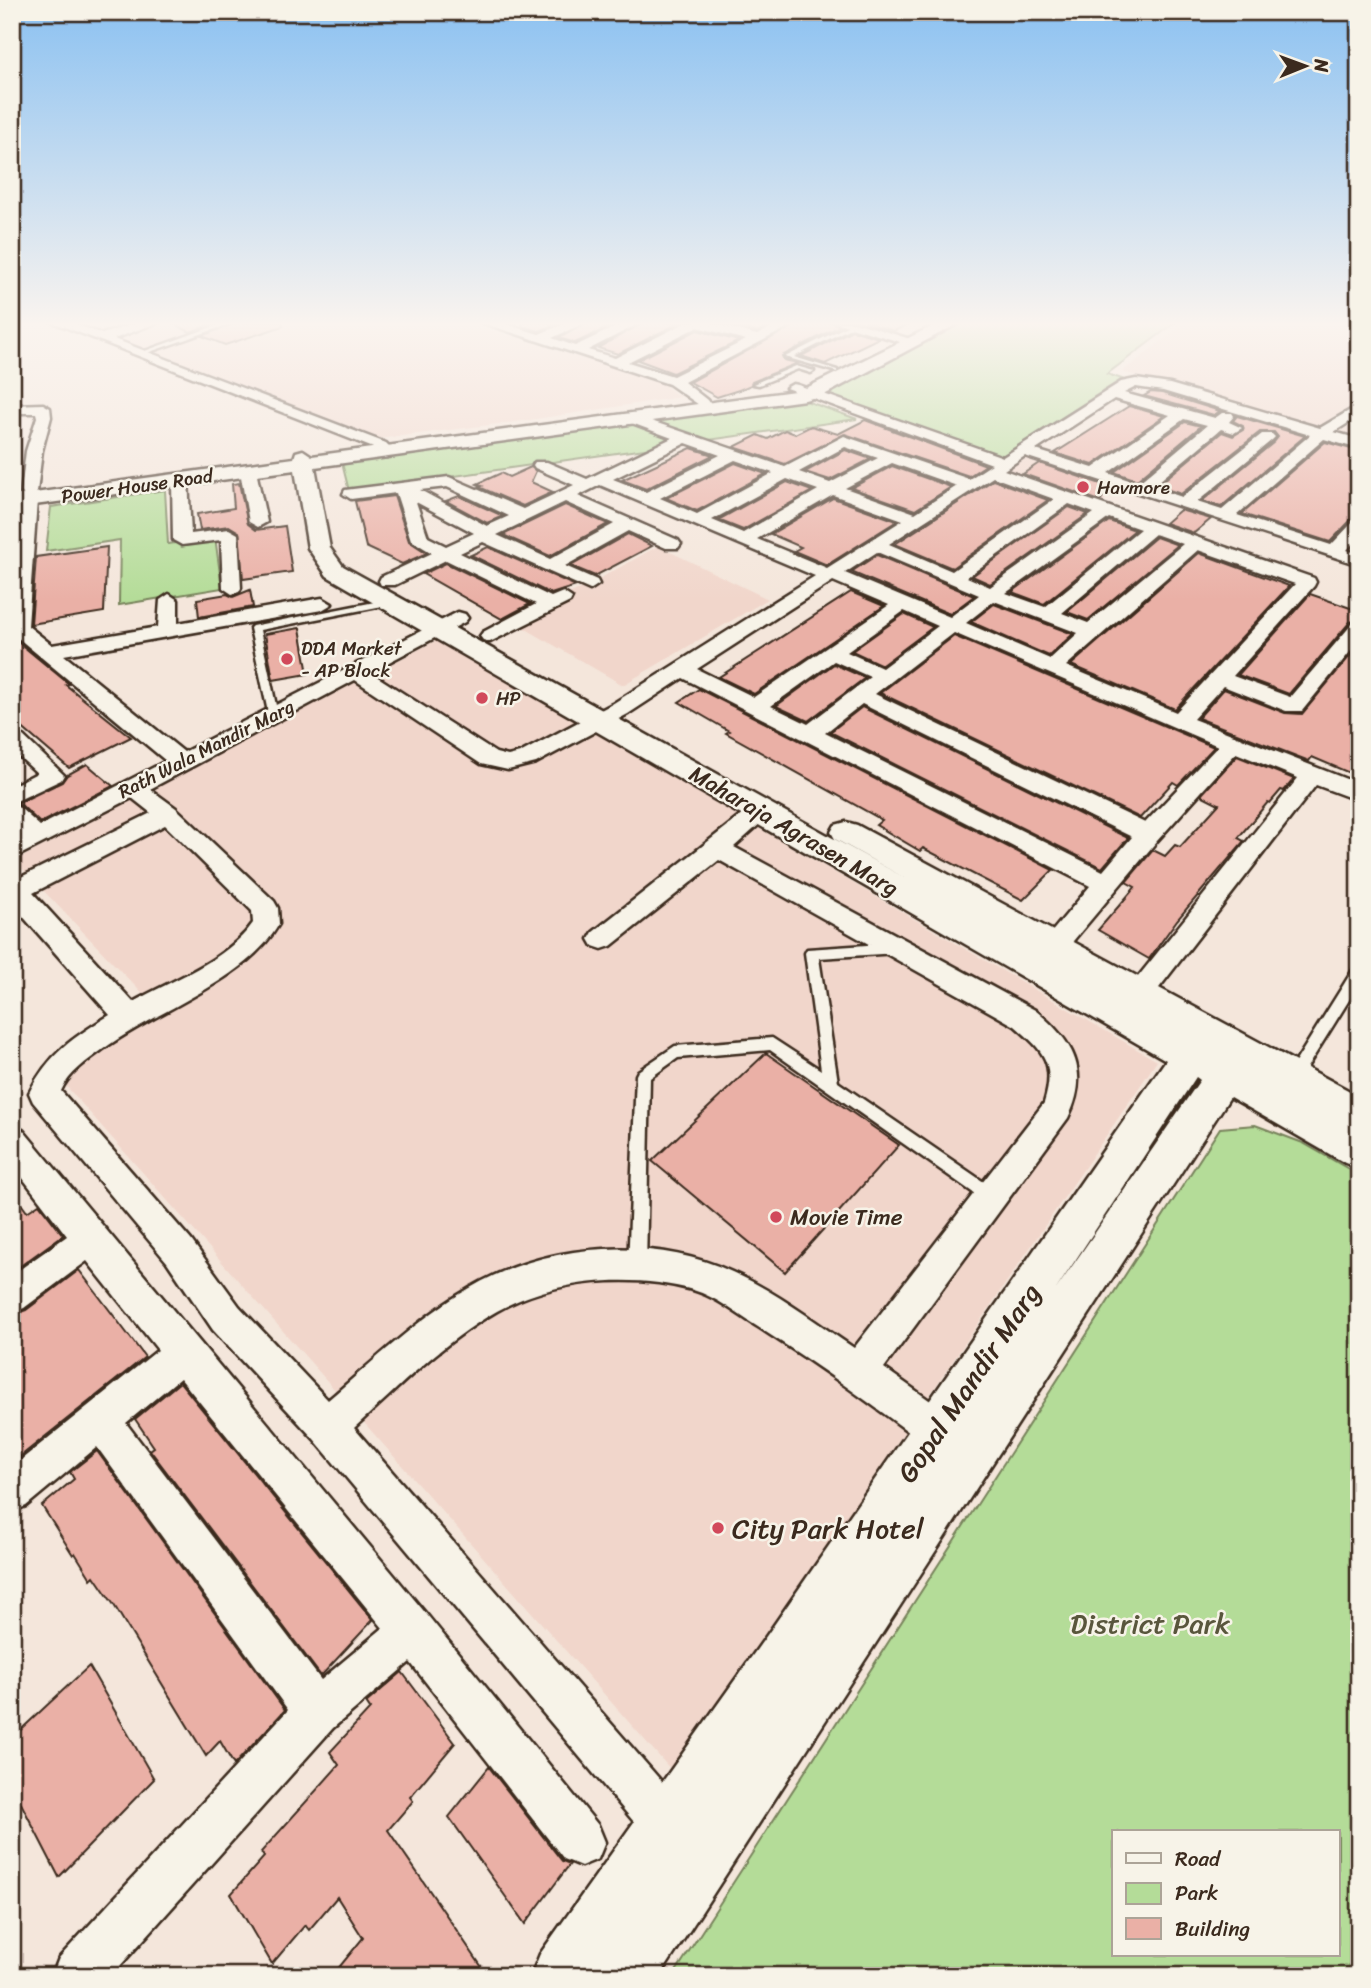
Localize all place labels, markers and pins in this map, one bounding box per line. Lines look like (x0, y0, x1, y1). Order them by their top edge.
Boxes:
place label: Havmore (1097, 471, 1170, 504)
marker: Havmore (1075, 479, 1091, 495)
place label: DDA Market - AP Block (301, 632, 403, 687)
marker: DDA Market - AP Block (279, 651, 295, 667)
place label: HP (496, 682, 521, 715)
marker: HP (474, 690, 490, 706)
place label: Movie Time (790, 1197, 903, 1238)
marker: Movie Time (768, 1209, 784, 1225)
place label: City Park Hotel (732, 1504, 925, 1553)
marker: City Park Hotel (710, 1520, 726, 1536)

